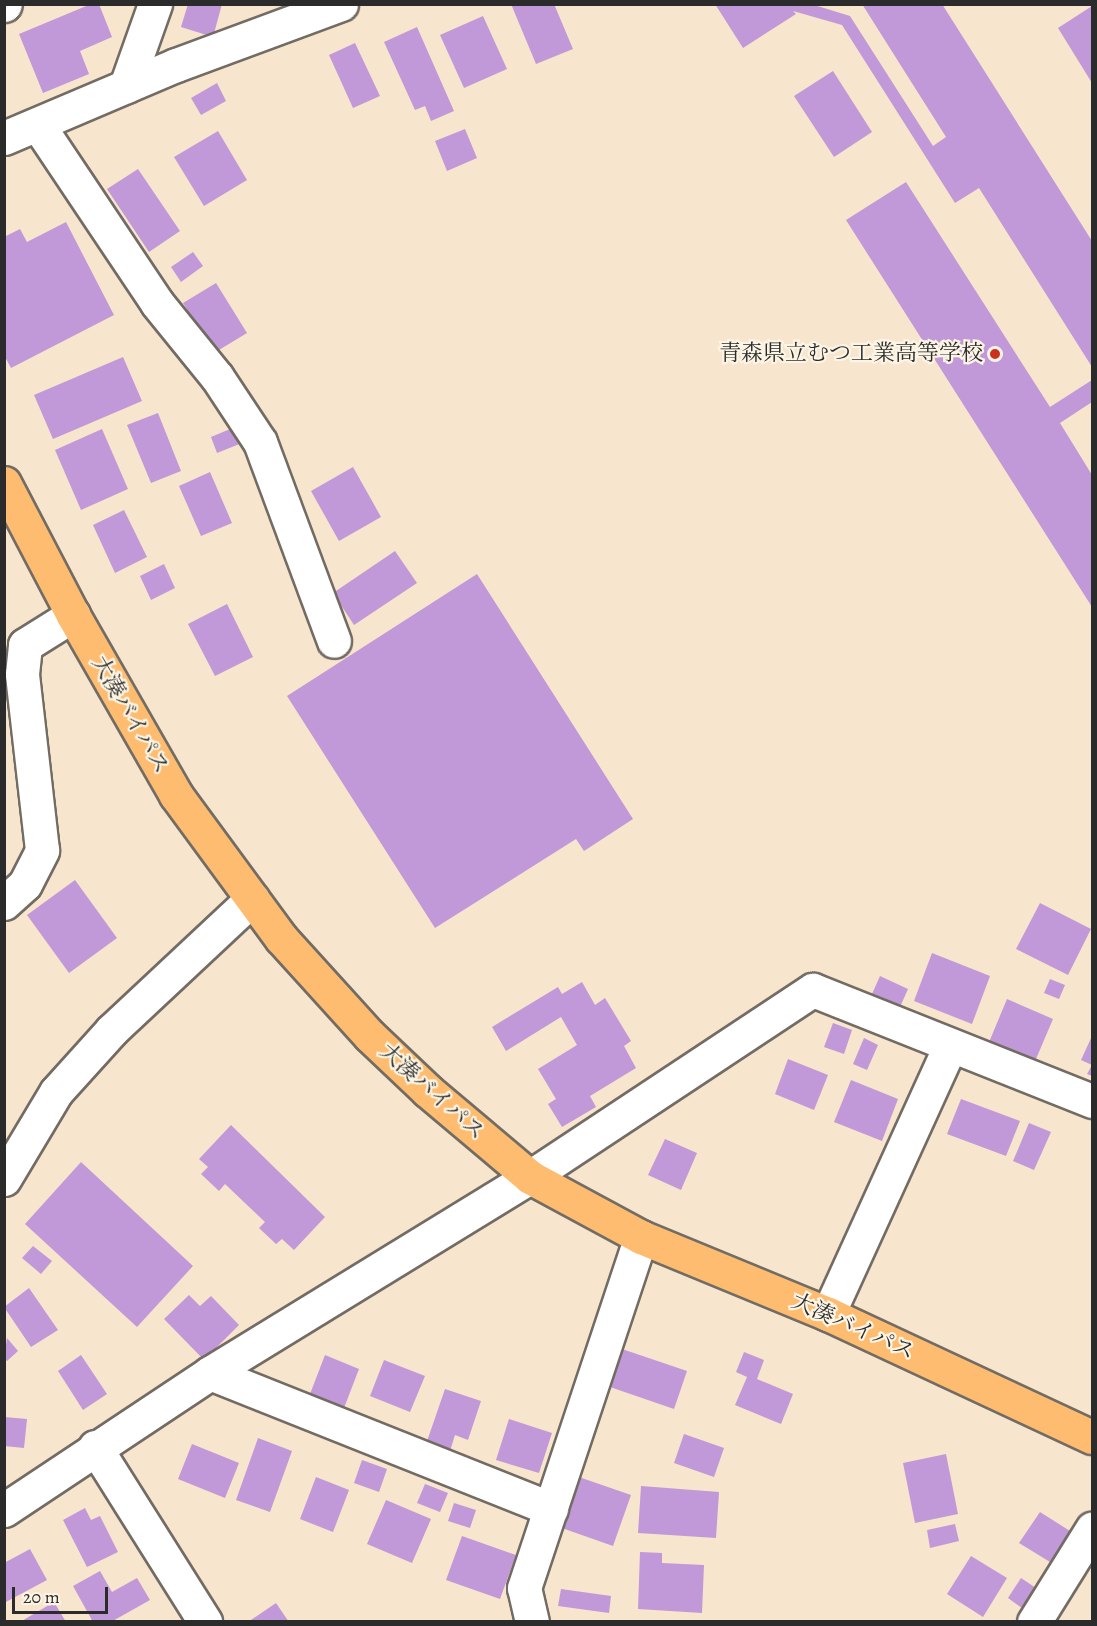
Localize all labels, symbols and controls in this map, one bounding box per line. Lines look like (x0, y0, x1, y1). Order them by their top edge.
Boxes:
place label: 青森県立むつ工業高等学校 (719, 341, 983, 367)
marker: 青森県立むつ工業高等学校 (988, 347, 1002, 361)
street label: 大湊バイパス (86, 651, 174, 779)
street label: 大湊バイパス (374, 1038, 490, 1146)
street label: 大湊バイパス (787, 1288, 919, 1366)
scale bar (15, 1575, 111, 1613)
text: 20 m (23, 1585, 60, 1609)

